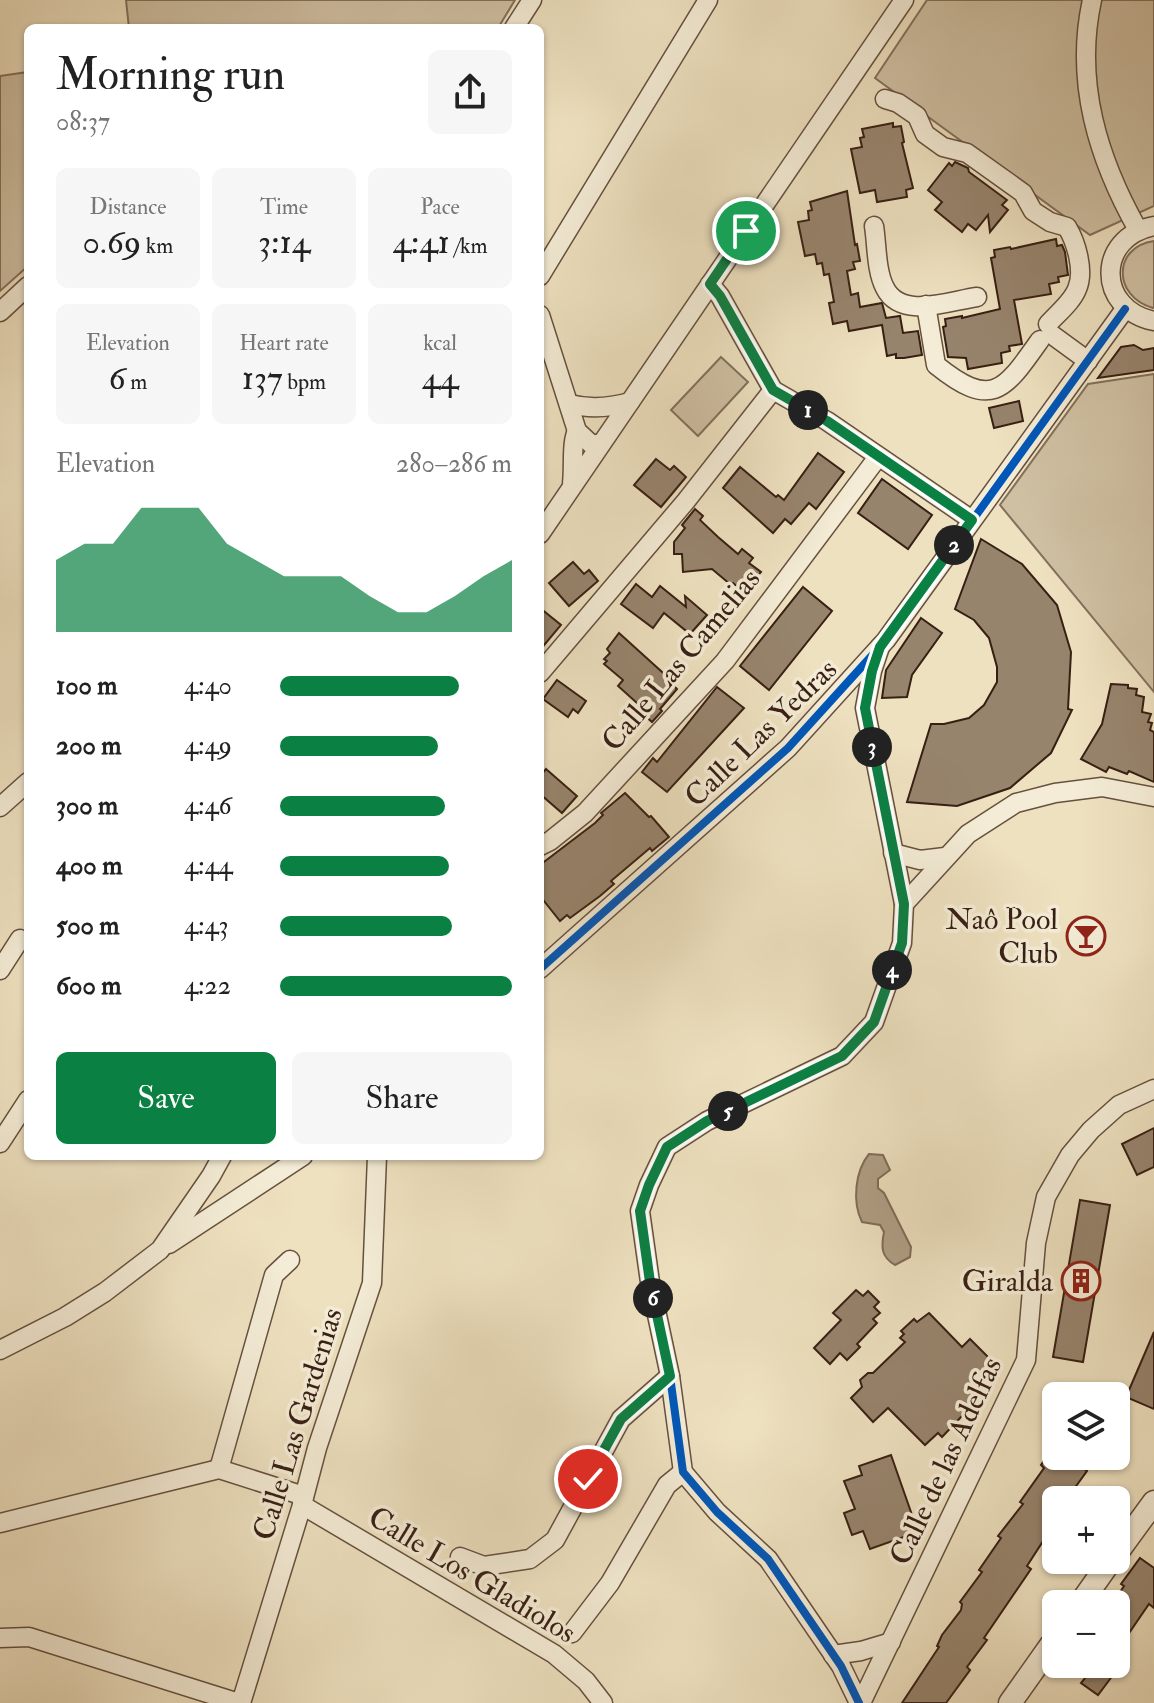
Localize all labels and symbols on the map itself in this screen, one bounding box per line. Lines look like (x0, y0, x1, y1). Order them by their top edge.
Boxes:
pin (712, 197, 780, 265)
pin: 1 (788, 390, 828, 430)
pin: 2 (934, 525, 974, 565)
street label: Calle Las Camelias (594, 561, 768, 759)
street label: Calle Las Yedras (677, 651, 845, 815)
pin: 3 (852, 727, 892, 767)
place label: Naô Pool Club (946, 901, 1058, 972)
bar icon: Naô Pool Club (1065, 915, 1107, 957)
pin: 4 (872, 950, 912, 990)
pin: 5 (708, 1091, 748, 1131)
building icon: Giralda (1060, 1260, 1102, 1302)
place label: Giralda (962, 1263, 1054, 1300)
pin: 6 (633, 1278, 673, 1318)
street label: Calle Las Gardenias (245, 1303, 351, 1545)
street label: Calle de las Adelfas (882, 1351, 1010, 1571)
pin (554, 1445, 622, 1513)
street label: Calle Los Gladiolos (362, 1498, 582, 1652)

